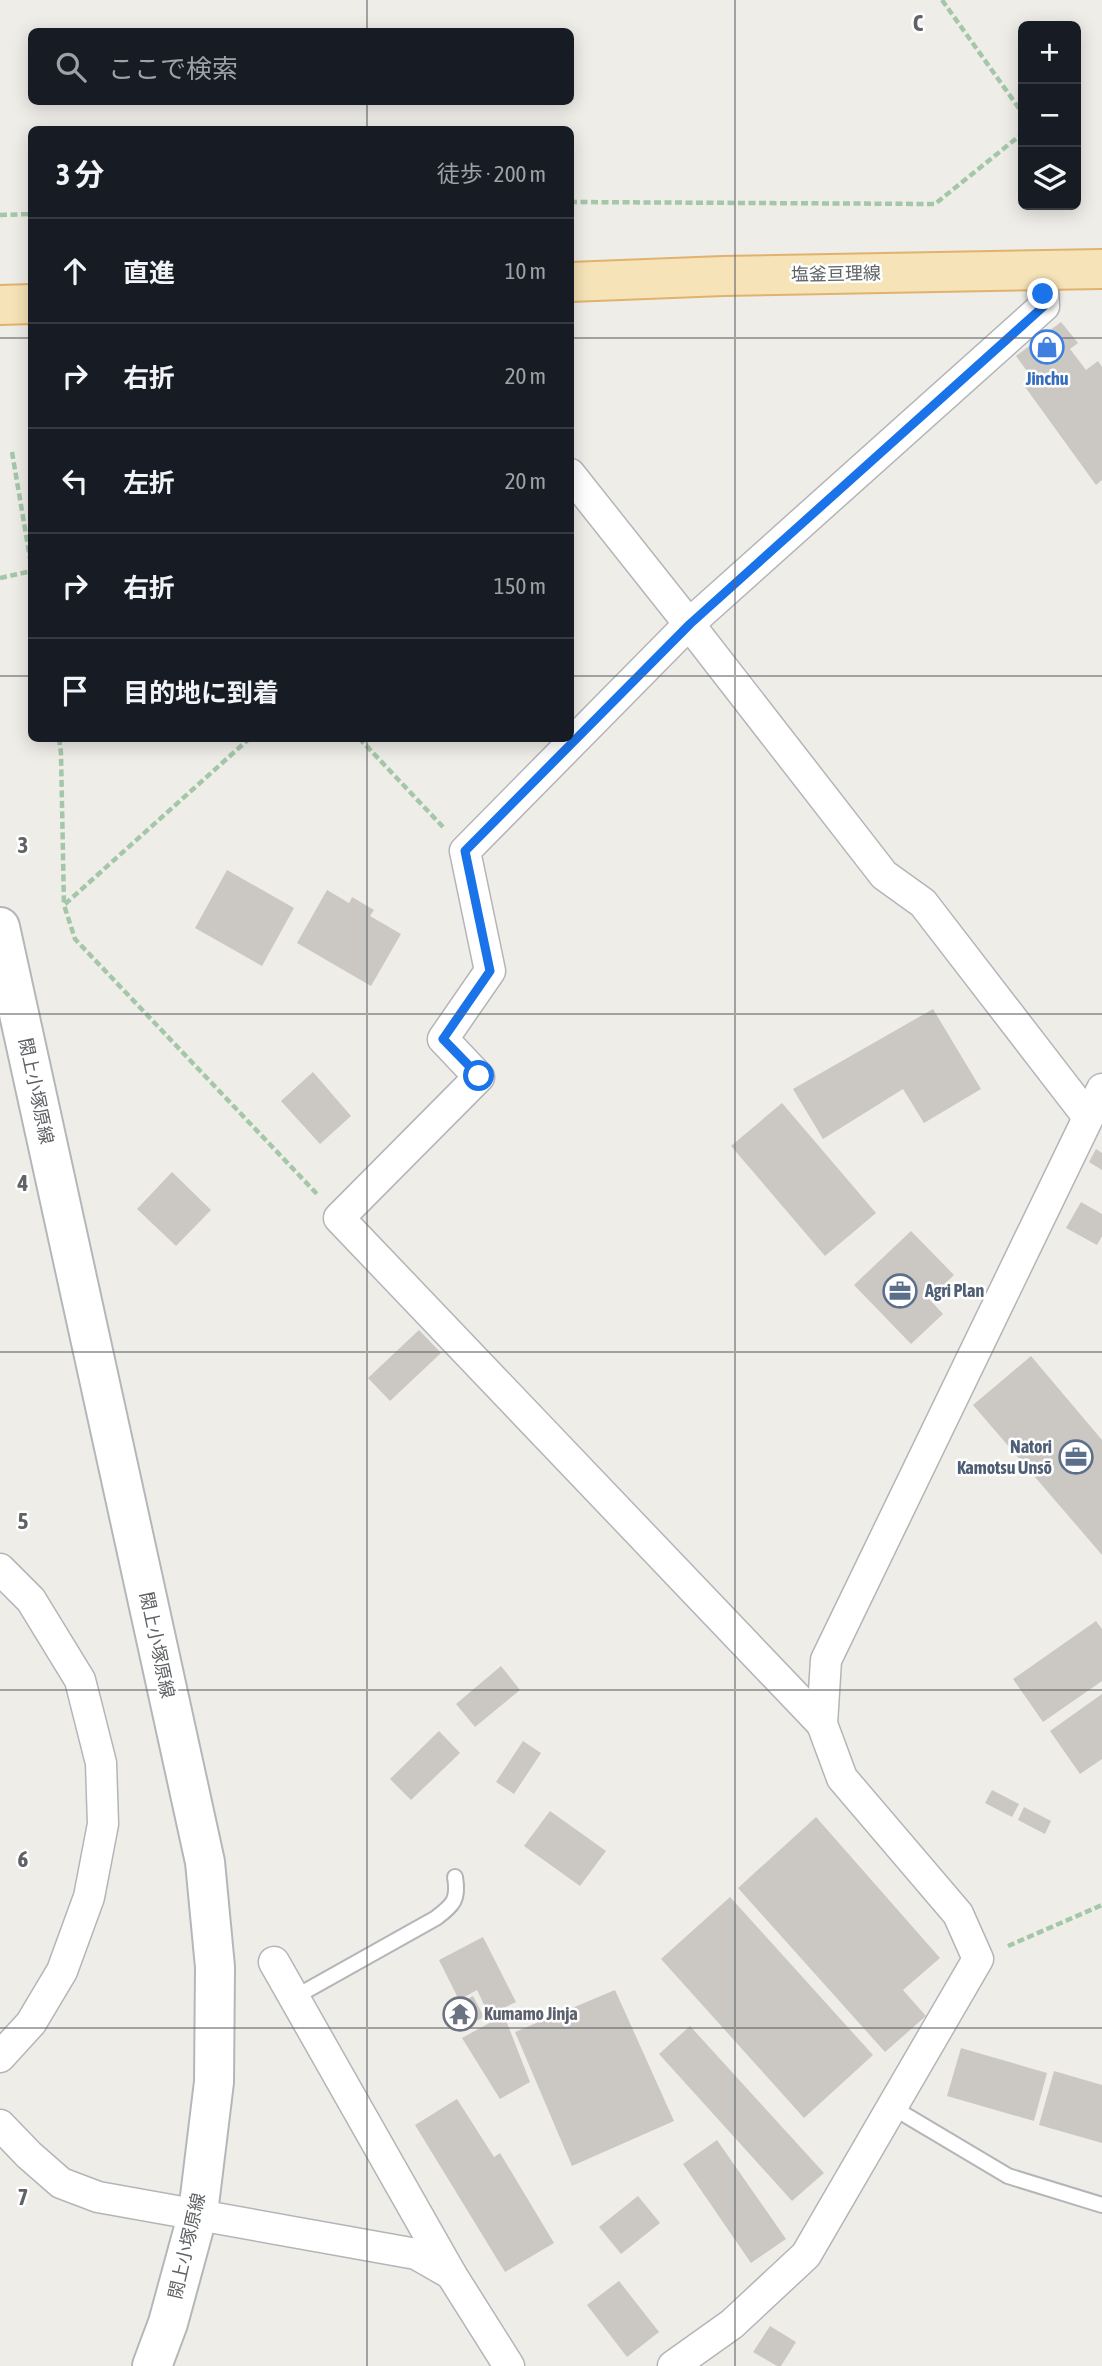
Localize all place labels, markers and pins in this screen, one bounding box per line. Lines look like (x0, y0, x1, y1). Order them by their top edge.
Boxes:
shop icon: Jinchu (1028, 328, 1066, 366)
place label: Jinchu (1025, 368, 1069, 389)
office icon: Agri Plan (881, 1272, 919, 1310)
place label: Agri Plan (924, 1280, 984, 1301)
place label: Natori Kamotsu Unsō (957, 1436, 1052, 1478)
office icon: Natori Kamotsu Unsō (1057, 1438, 1095, 1476)
temple icon: Kumamo Jinja (441, 1995, 479, 2033)
place label: Kumamo Jinja (484, 2003, 578, 2024)

